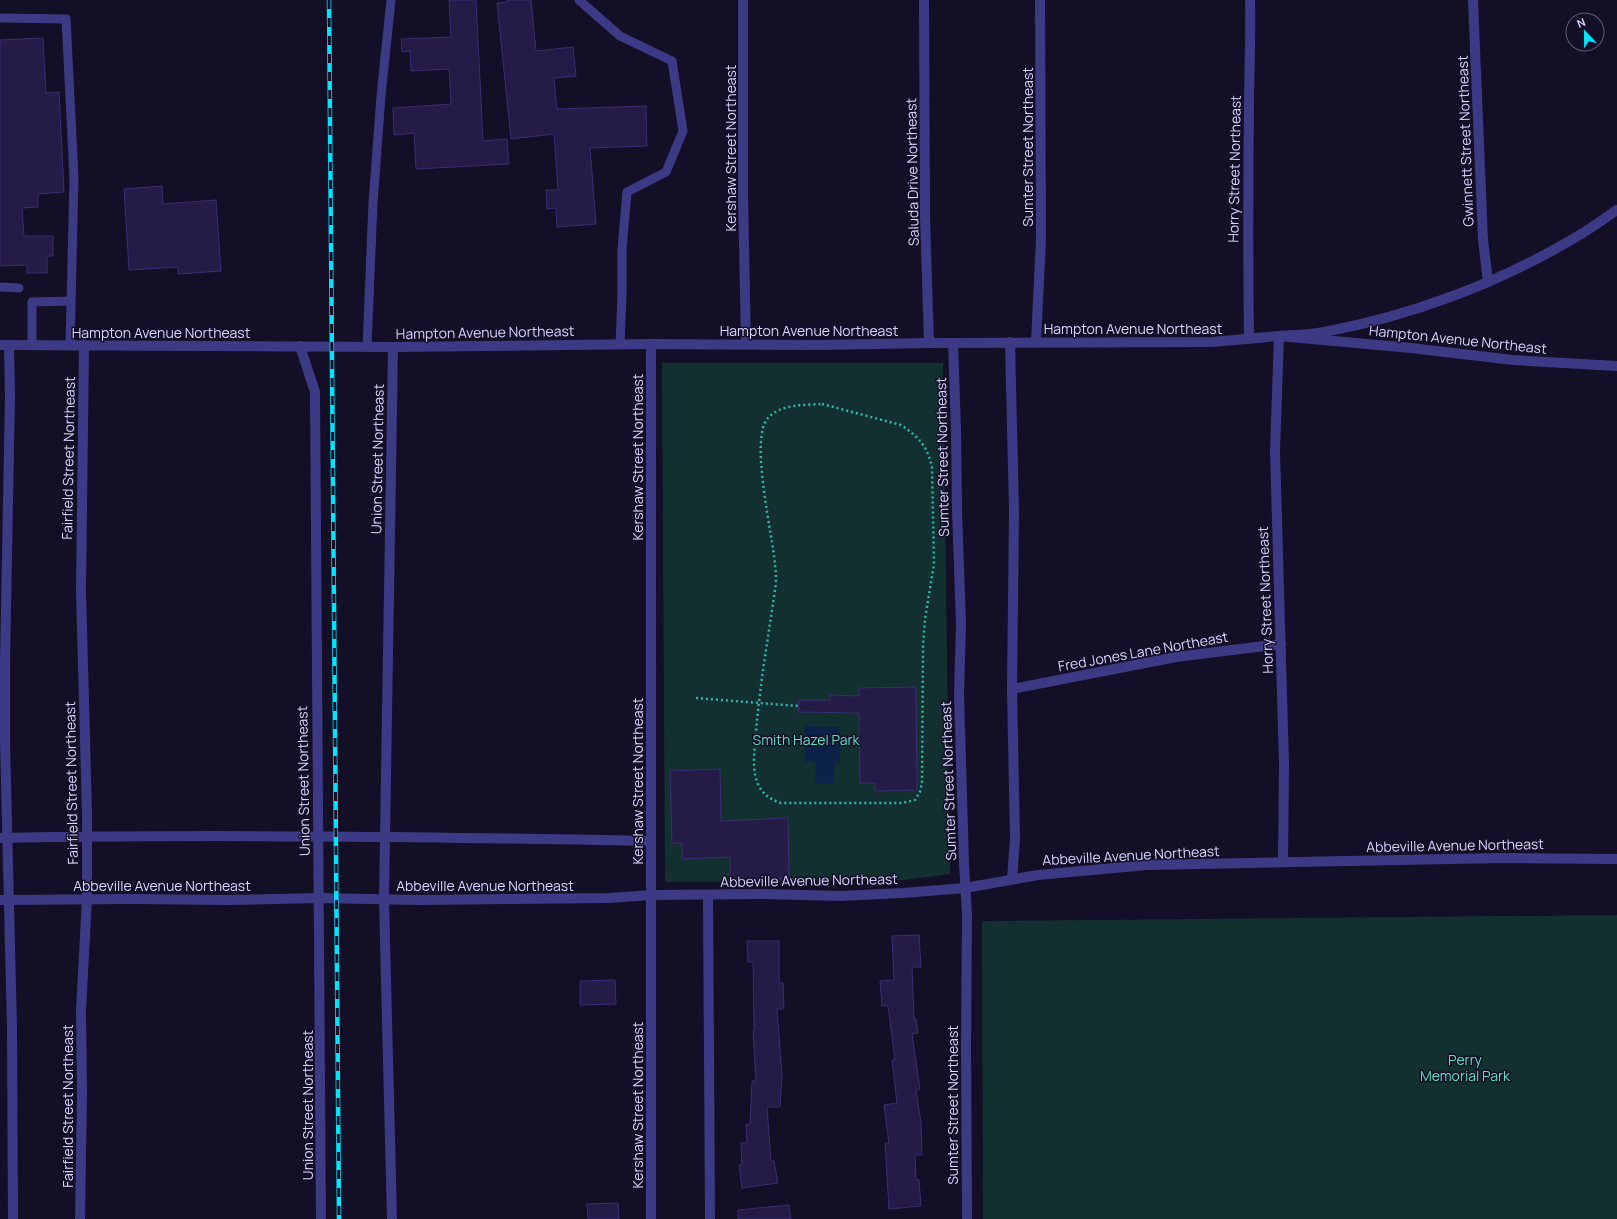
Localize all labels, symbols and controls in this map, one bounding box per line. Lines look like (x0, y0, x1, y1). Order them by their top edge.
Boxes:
north arrow (1565, 12, 1605, 52)
text: N (1575, 14, 1588, 31)
street label: Gwinnett Street Northeast (1453, 55, 1477, 227)
street label: Kershaw Street Northeast (721, 64, 740, 231)
street label: Sumter Street Northeast (1018, 67, 1037, 227)
street label: Horry Street Northeast (1223, 95, 1245, 243)
street label: Saluda Drive Northeast (901, 97, 923, 246)
street label: Hampton Avenue Northeast (1044, 319, 1223, 338)
street label: Hampton Avenue Northeast (1368, 320, 1548, 358)
street label: Hampton Avenue Northeast (396, 321, 575, 343)
street label: Hampton Avenue Northeast (720, 321, 899, 340)
street label: Hampton Avenue Northeast (72, 323, 251, 342)
street label: Kershaw Street Northeast (628, 373, 647, 540)
street label: Fairfield Street Northeast (57, 376, 79, 540)
street label: Sumter Street Northeast (931, 377, 953, 537)
street label: Union Street Northeast (366, 383, 388, 534)
street label: Horry Street Northeast (1253, 526, 1277, 674)
street label: Fred Jones Lane Northeast (1056, 627, 1230, 675)
street label: Kershaw Street Northeast (628, 697, 647, 864)
street label: Sumter Street Northeast (936, 700, 960, 861)
street label: Fairfield Street Northeast (60, 701, 82, 865)
street label: Union Street Northeast (292, 705, 314, 856)
park label: Smith Hazel Park (753, 730, 860, 749)
street label: Abbeville Avenue Northeast (1366, 834, 1544, 856)
street label: Abbeville Avenue Northeast (1042, 841, 1221, 869)
street label: Abbeville Avenue Northeast (720, 869, 898, 891)
street label: Abbeville Avenue Northeast (73, 876, 251, 895)
street label: Abbeville Avenue Northeast (396, 876, 574, 895)
street label: Kershaw Street Northeast (628, 1021, 647, 1188)
street label: Fairfield Street Northeast (58, 1024, 77, 1188)
street label: Sumter Street Northeast (943, 1025, 962, 1185)
street label: Union Street Northeast (298, 1029, 317, 1180)
park label: Perry Memorial Park (1420, 1050, 1511, 1085)

